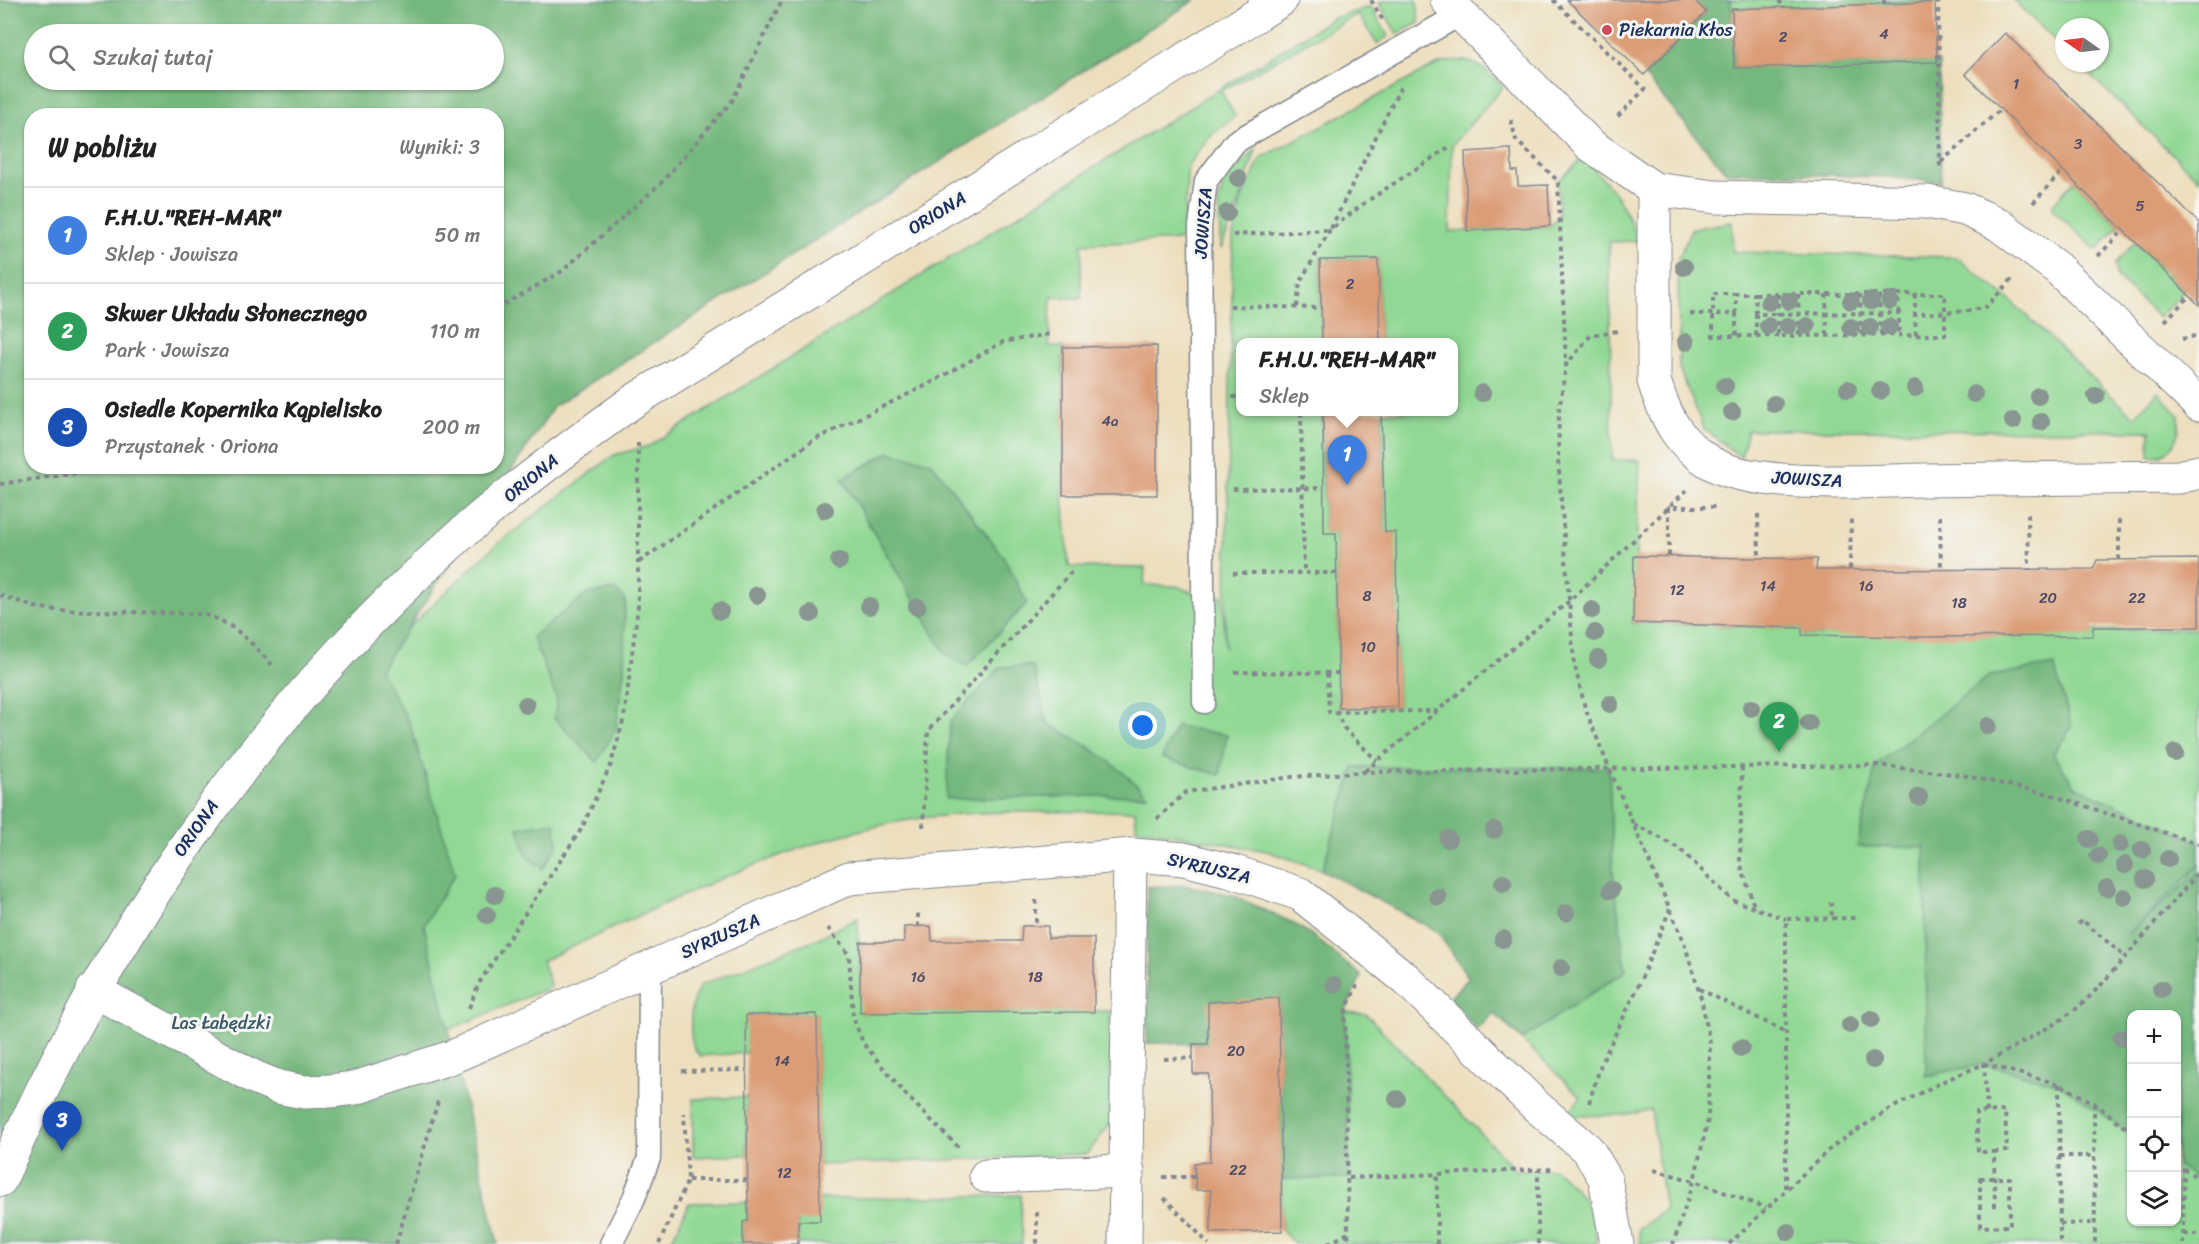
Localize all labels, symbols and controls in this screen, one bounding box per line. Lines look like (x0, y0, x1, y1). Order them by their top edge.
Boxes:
place label: Piekarnia Kłos (1619, 14, 1733, 46)
north arrow (2055, 18, 2109, 72)
house number: 4 (1879, 21, 1889, 47)
marker: Piekarnia Kłos (1600, 23, 1614, 37)
search box (24, 24, 504, 90)
house number: 2 (1779, 24, 1788, 50)
text: Szukaj tutaj (93, 38, 212, 77)
icon: search (45, 41, 78, 74)
house number: 1 (2013, 71, 2019, 97)
text: W pobliżu (48, 124, 157, 170)
text: Wyniki: 3 (400, 130, 480, 165)
house number: 3 (2074, 131, 2082, 157)
street label: ORIONA (901, 182, 973, 244)
street label: JOWISZA (1185, 187, 1221, 260)
house number: 5 (2135, 193, 2145, 219)
text: F.H.U."REH-MAR" (105, 198, 280, 237)
text: 1 (63, 218, 72, 253)
text: 50 m (435, 218, 480, 253)
text: Sklep · Jowisza (105, 237, 238, 272)
house number: 2 (1346, 271, 1355, 297)
text: Skwer Układu Słonecznego (105, 294, 367, 333)
text: 2 (62, 314, 73, 349)
text: 110 m (430, 314, 480, 349)
text: Park · Jowisza (105, 333, 229, 368)
popup (1236, 338, 1458, 416)
text: F.H.U."REH-MAR" (1259, 340, 1435, 379)
text: Sklep (1259, 379, 1309, 414)
text: Osiedle Kopernika Kąpielisko (105, 390, 382, 429)
house number: 4a (1102, 408, 1119, 434)
text: 3 (62, 410, 73, 445)
text: 200 m (423, 410, 480, 445)
text: Przystanek · Oriona (105, 429, 278, 464)
pin: 1 (1328, 436, 1366, 485)
street label: ORIONA (496, 445, 566, 511)
street label: JOWISZA (1770, 461, 1843, 497)
house number: 14 (1760, 573, 1776, 599)
house number: 16 (1859, 573, 1873, 599)
house number: 12 (1669, 577, 1685, 603)
house number: 8 (1362, 583, 1372, 609)
house number: 20 (2039, 585, 2057, 611)
house number: 22 (2128, 585, 2146, 611)
house number: 18 (1951, 590, 1967, 616)
house number: 10 (1360, 634, 1376, 660)
pin: 2 (1760, 702, 1798, 752)
your location (1128, 711, 1157, 740)
street label: ORIONA (164, 793, 228, 863)
street label: SYRIUSZA (1164, 843, 1254, 893)
street label: SYRIUSZA (675, 904, 765, 968)
house number: 16 (911, 964, 925, 990)
house number: 18 (1027, 964, 1043, 990)
park label: Las Łabędzki (171, 1007, 272, 1039)
map controls (2127, 1010, 2181, 1226)
button: + (2127, 1010, 2181, 1064)
house number: 20 (1227, 1038, 1245, 1064)
house number: 14 (774, 1048, 790, 1074)
button: − (2127, 1064, 2181, 1118)
pin: 3 (42, 1102, 82, 1151)
button: locate (2127, 1118, 2181, 1172)
house number: 22 (1229, 1157, 1247, 1183)
house number: 12 (776, 1160, 792, 1186)
button: layers (2127, 1172, 2181, 1226)

